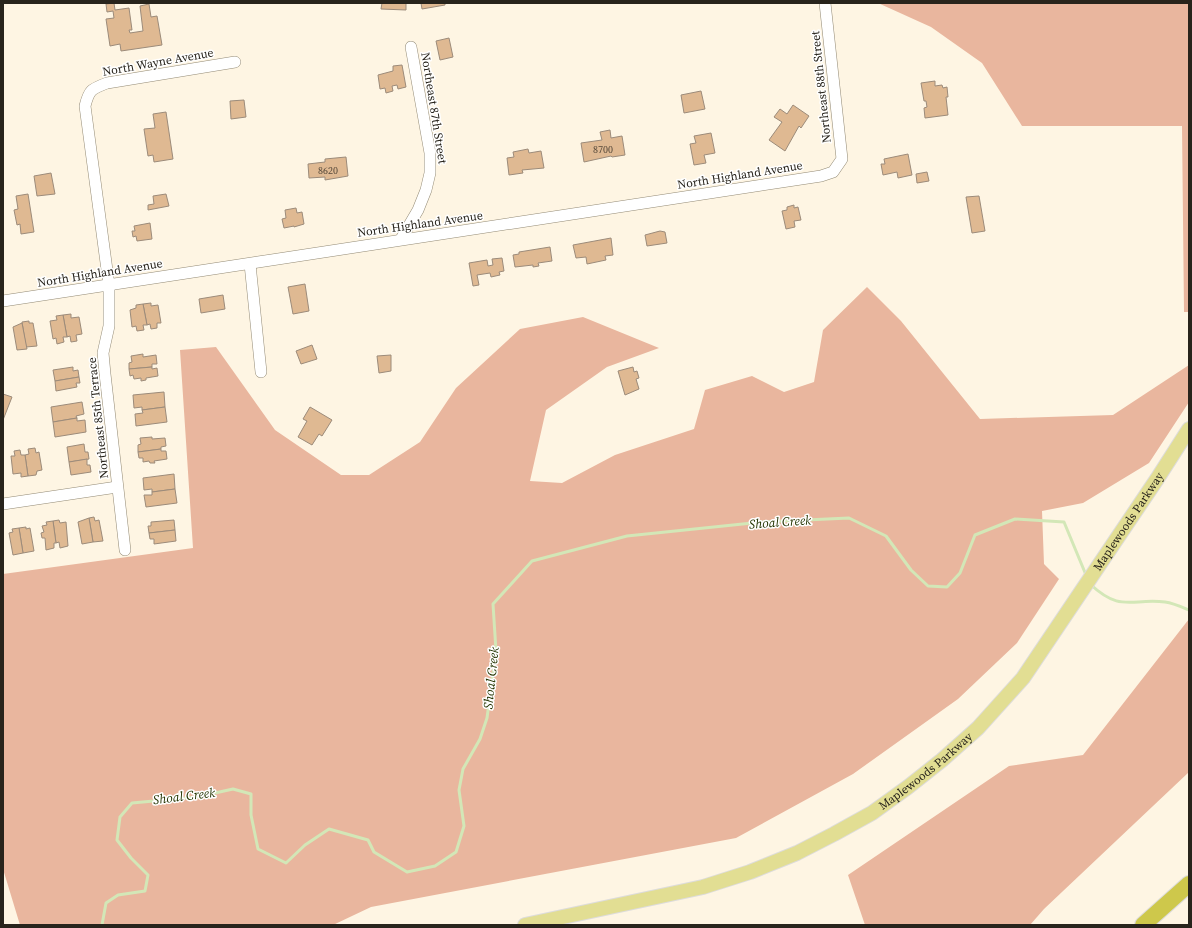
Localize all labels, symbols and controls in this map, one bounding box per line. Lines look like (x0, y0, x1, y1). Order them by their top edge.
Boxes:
street label: Northeast 88th Street (807, 30, 835, 144)
street label: North Wayne Avenue (101, 44, 215, 80)
street label: Northeast 87th Street (417, 51, 451, 165)
house number: 8700 (593, 143, 613, 156)
street label: North Highland Avenue (676, 157, 804, 193)
house number: 8620 (318, 164, 338, 177)
street label: North Highland Avenue (356, 207, 484, 241)
street label: North Highland Avenue (36, 255, 164, 291)
street label: Northeast 85th Terrace (84, 356, 112, 480)
street label: Maplewoods Parkway (1089, 468, 1168, 574)
water label: Shoal Creek (748, 511, 813, 533)
water label: Shoal Creek (479, 645, 503, 710)
street label: Maplewoods Parkway (875, 728, 976, 814)
water label: Shoal Creek (152, 784, 217, 808)

